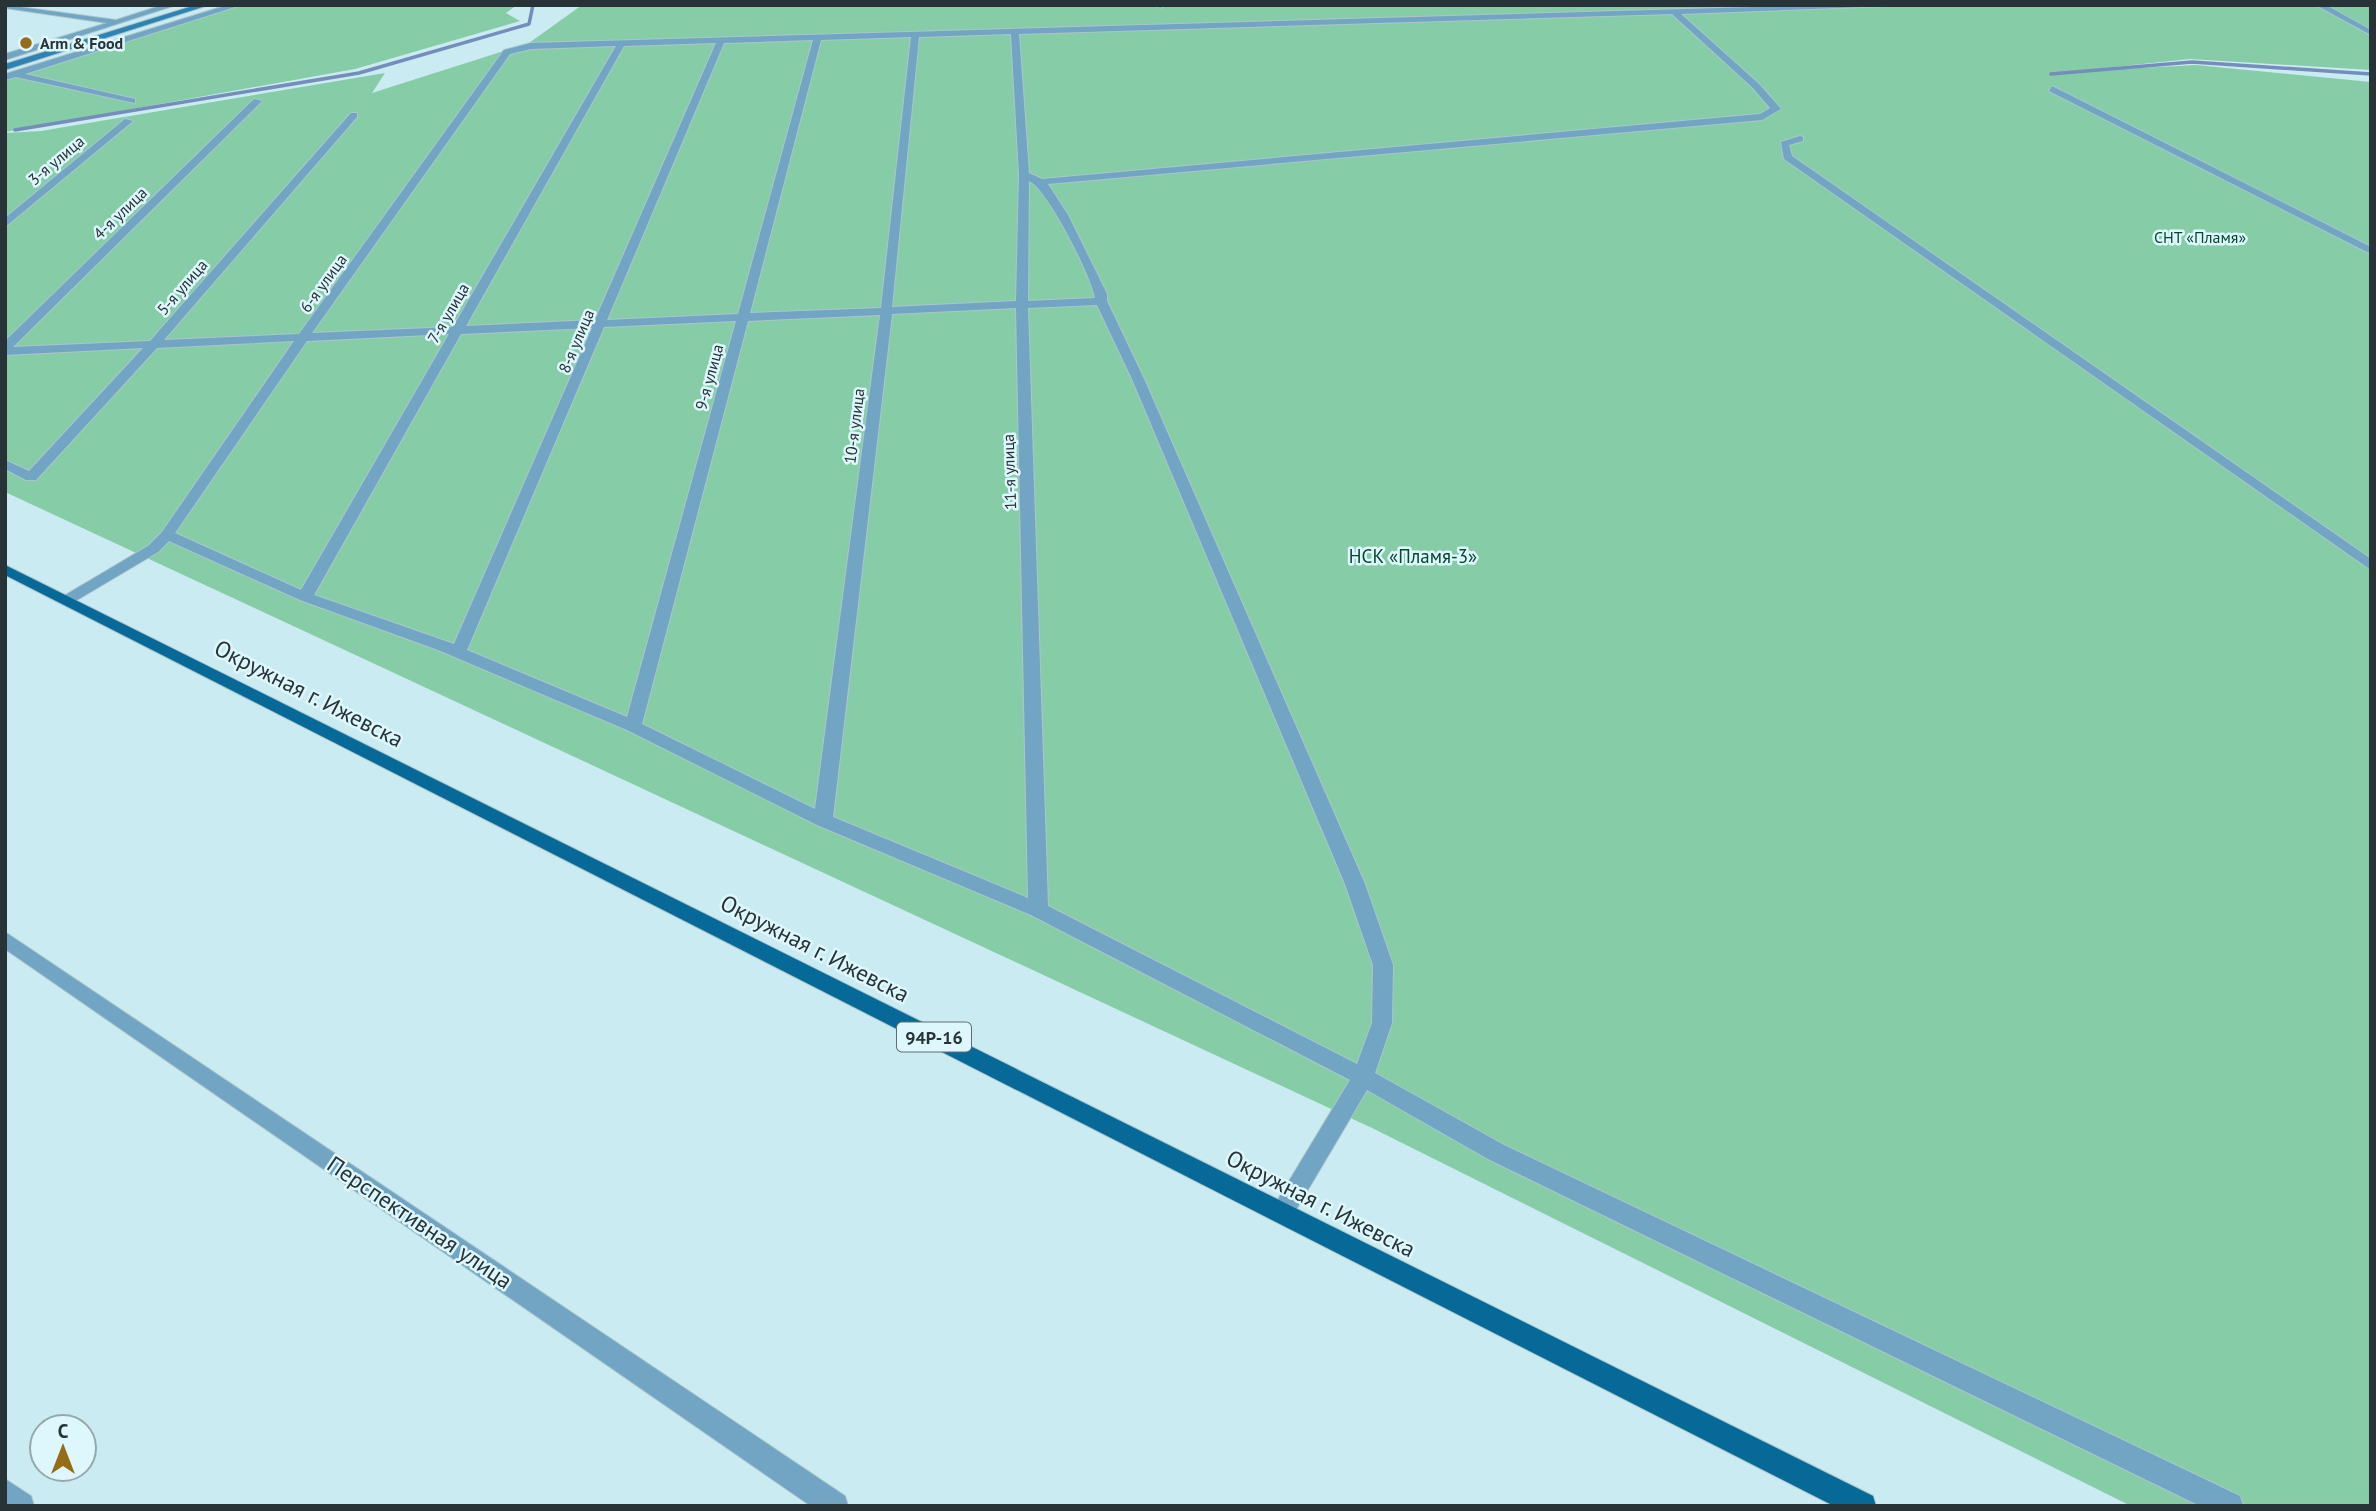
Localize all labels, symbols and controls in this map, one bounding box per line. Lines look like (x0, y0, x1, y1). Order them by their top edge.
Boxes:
place label: Arm & Food (40, 33, 123, 53)
marker: Arm & Food (18, 35, 34, 51)
street label: 3-я улица (24, 131, 88, 189)
street label: 4-я улица (89, 183, 151, 243)
park label: СНТ «Пламя» (2154, 227, 2246, 247)
street label: 6-я улица (295, 250, 351, 316)
street label: 5-я улица (152, 255, 212, 319)
street label: 7-я улица (423, 279, 473, 347)
street label: 8-я улица (554, 306, 598, 376)
street label: 9-я улица (691, 342, 727, 412)
street label: 10-я улица (839, 387, 869, 465)
street label: 11-я улица (998, 434, 1020, 510)
park label: НСК «Пламя-3» (1349, 544, 1477, 568)
street label: Окружная г. Ижевска (210, 633, 408, 753)
street label: Окружная г. Ижевска (716, 888, 914, 1008)
road number: 94Р-16 (897, 1022, 971, 1052)
street label: Окружная г. Ижевска (1222, 1143, 1420, 1263)
street label: Перспективная улица (322, 1149, 518, 1295)
north arrow (28, 1413, 98, 1483)
text: С (58, 1419, 69, 1443)

